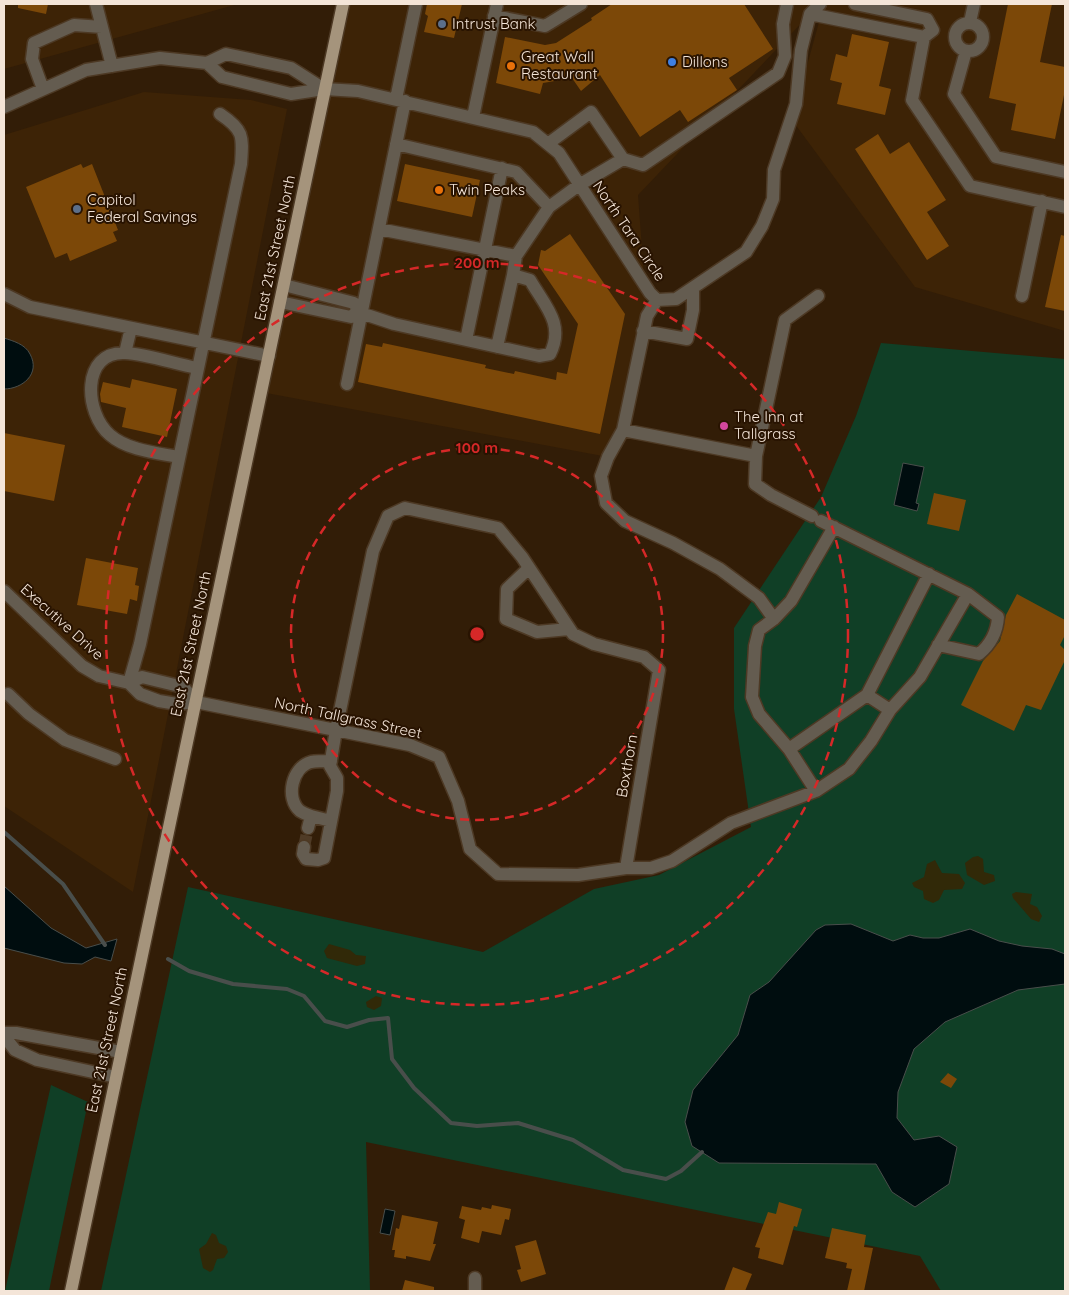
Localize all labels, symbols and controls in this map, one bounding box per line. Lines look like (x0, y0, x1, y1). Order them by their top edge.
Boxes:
place label: Intrust Bank (452, 14, 536, 33)
marker: Intrust Bank (436, 18, 448, 30)
place label: Great Wall Restaurant (521, 47, 598, 83)
place label: Dillons (682, 52, 728, 71)
marker: Dillons (666, 56, 678, 68)
marker: Great Wall Restaurant (505, 60, 517, 72)
street label: East 21st Street North (250, 173, 299, 322)
street label: North Tara Circle (589, 177, 670, 284)
place label: Twin Peaks (449, 180, 525, 199)
marker: Twin Peaks (433, 184, 445, 196)
place label: Capitol Federal Savings (87, 190, 197, 226)
marker: Capitol Federal Savings (71, 203, 83, 215)
text: 200 m (455, 253, 500, 272)
place label: The Inn at Tallgrass (734, 407, 804, 443)
marker: The Inn at Tallgrass (718, 420, 730, 432)
text: 100 m (456, 438, 498, 457)
street label: East 21st Street North (166, 569, 215, 718)
street label: Executive Drive (17, 579, 108, 664)
centre of rings (468, 625, 486, 643)
street label: North Tallgrass Street (273, 693, 423, 742)
street label: Boxthorn (612, 733, 641, 799)
street label: East 21st Street North (82, 965, 131, 1114)

